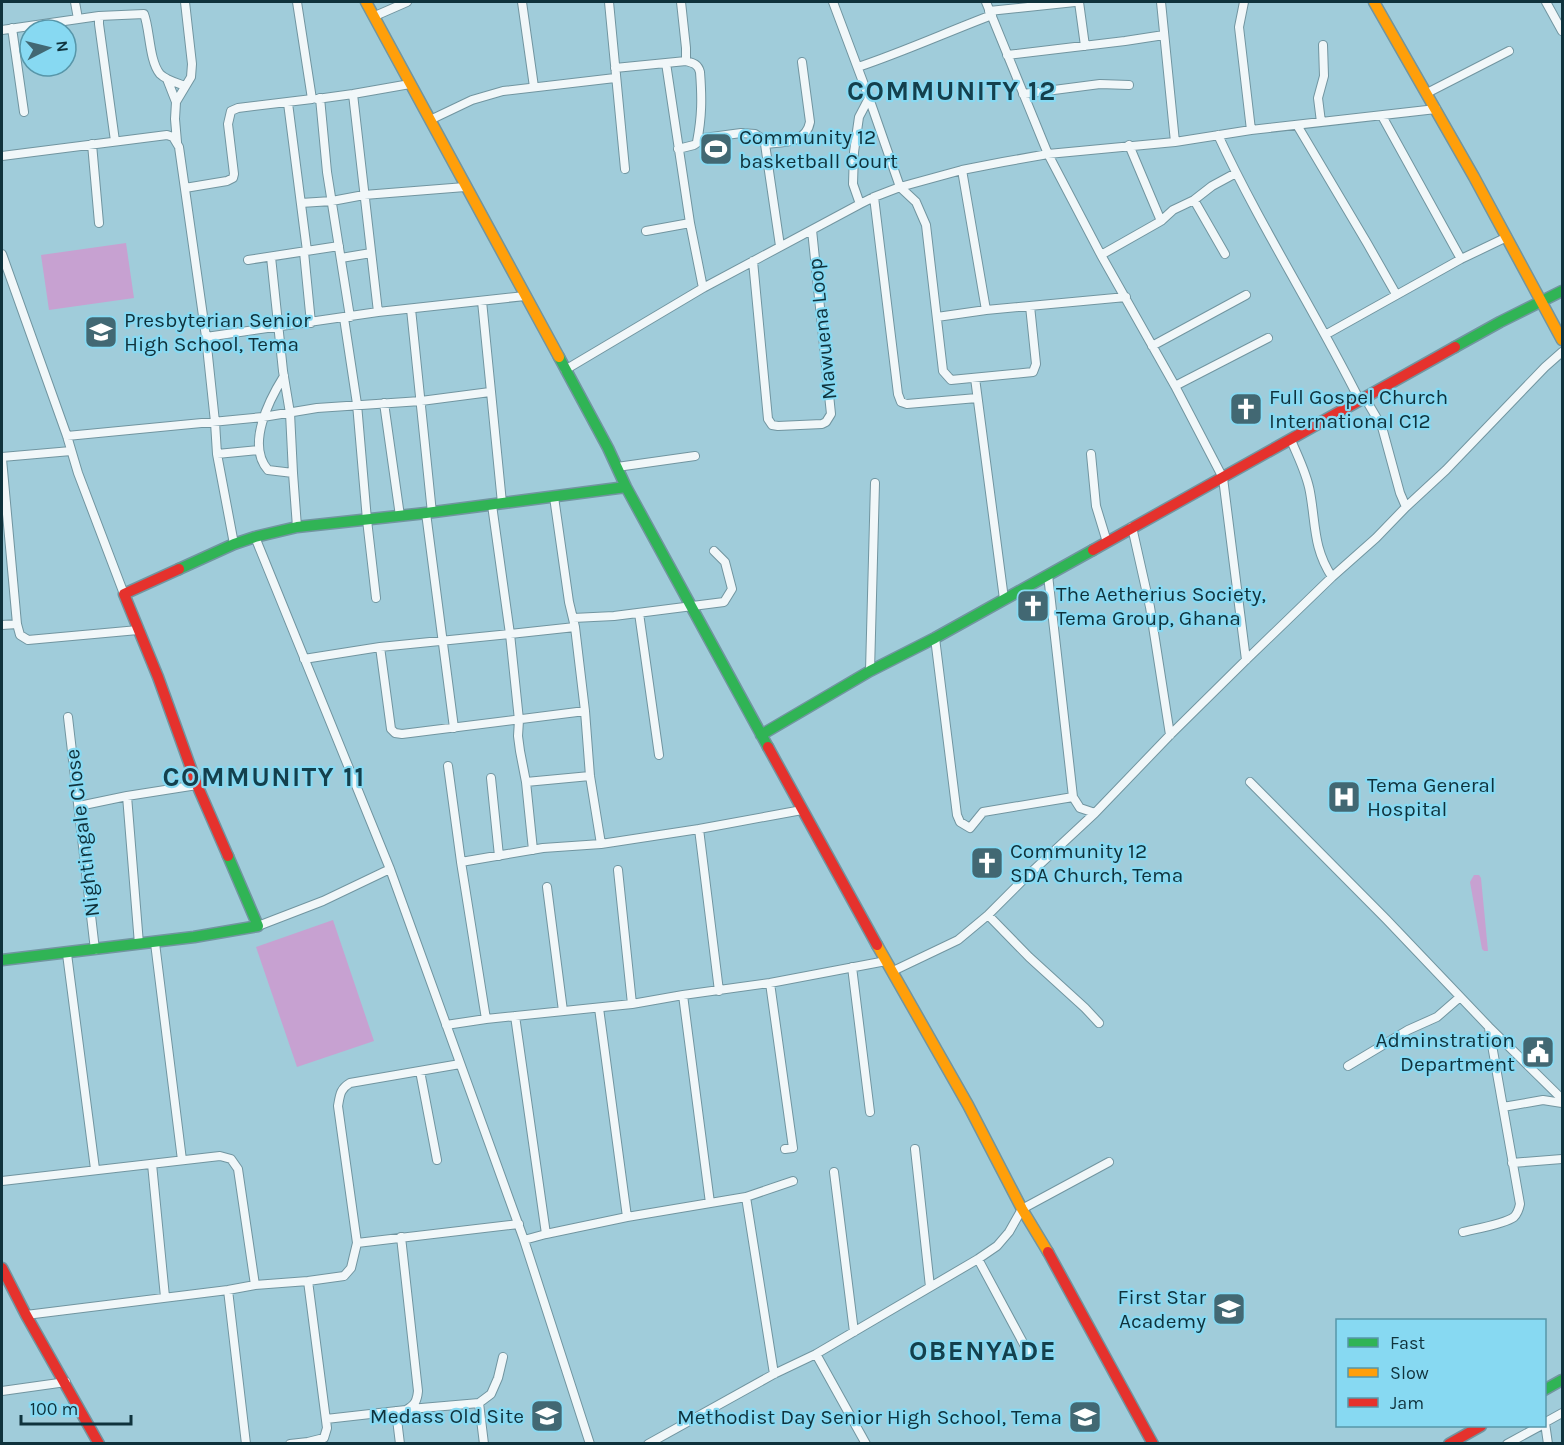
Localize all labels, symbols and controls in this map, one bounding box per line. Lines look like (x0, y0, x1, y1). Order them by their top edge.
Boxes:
north arrow (18, 18, 78, 78)
text: N (52, 39, 73, 53)
district label: COMMUNITY 12 (847, 75, 1057, 107)
place label: Community 12 basketball Court (739, 125, 898, 173)
sports icon: Community 12 basketball Court (698, 131, 734, 167)
street label: Mawuena Loop (803, 257, 841, 401)
place label: Presbyterian Senior High School, Tema (124, 308, 311, 356)
school or university icon: Presbyterian Senior High School, Tema (83, 314, 119, 350)
place label: Full Gospel Church International C12 (1269, 385, 1448, 433)
church icon: Full Gospel Church International C12 (1228, 391, 1264, 427)
place label: The Aetherius Society, Tema Group, Ghana (1056, 582, 1266, 630)
church icon: The Aetherius Society, Tema Group, Ghana (1015, 588, 1051, 624)
street label: Nightingale Close (60, 748, 104, 918)
district label: COMMUNITY 11 (162, 761, 366, 793)
place label: Tema General Hospital (1367, 773, 1496, 821)
hospital icon: Tema General Hospital (1326, 779, 1362, 815)
place label: Community 12 SDA Church, Tema (1010, 839, 1183, 887)
church icon: Community 12 SDA Church, Tema (969, 845, 1005, 881)
place label: Adminstration Department (1376, 1028, 1515, 1076)
public building icon: Adminstration Department (1520, 1034, 1556, 1070)
place label: First Star Academy (1117, 1285, 1206, 1333)
school or university icon: First Star Academy (1211, 1291, 1247, 1327)
legend (1336, 1319, 1546, 1427)
text: Fast (1390, 1332, 1425, 1354)
district label: OBENYADE (909, 1335, 1057, 1367)
text: Slow (1390, 1362, 1429, 1384)
scale bar (21, 1388, 130, 1426)
text: Jam (1390, 1392, 1424, 1414)
text: 100 m (30, 1398, 78, 1420)
school or university icon: Medass Old Site (529, 1398, 565, 1434)
school or university icon: Methodist Day Senior High School, Tema (1067, 1399, 1103, 1435)
place label: Medass Old Site (370, 1404, 524, 1428)
place label: Methodist Day Senior High School, Tema (677, 1405, 1062, 1429)

